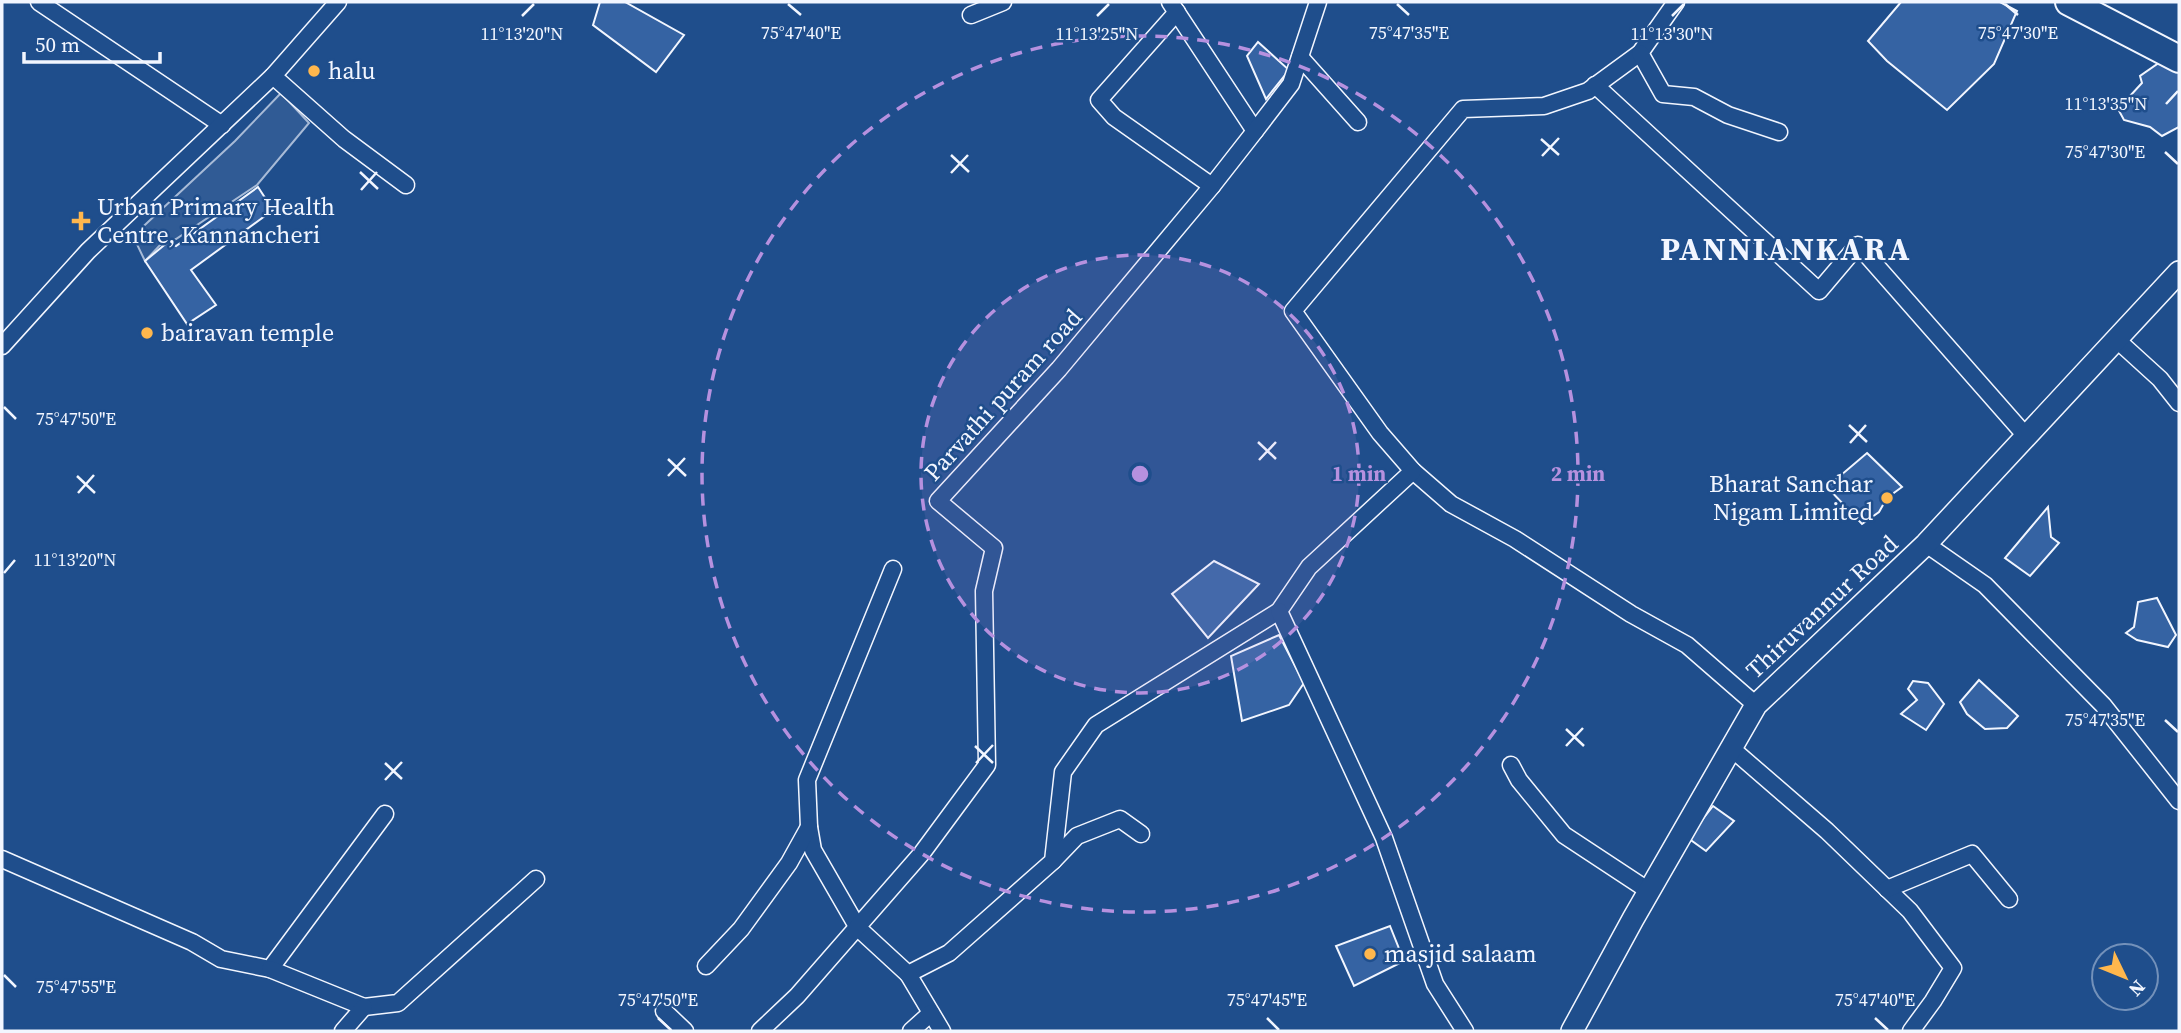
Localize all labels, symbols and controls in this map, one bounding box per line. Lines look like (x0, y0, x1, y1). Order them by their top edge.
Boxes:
text: 75°47'40"E (761, 20, 841, 45)
text: 75°47'35"E (1369, 20, 1449, 45)
text: 75°47'30"E (1978, 20, 2058, 45)
scale bar (24, 21, 161, 65)
text: 11°13'20"N (481, 21, 563, 46)
text: 11°13'25"N (1056, 21, 1138, 46)
text: 11°13'30"N (1631, 21, 1713, 46)
text: 50 m (35, 30, 80, 59)
place label: halu (328, 54, 376, 87)
marker: halu (306, 63, 322, 79)
text: 11°13'35"N (2065, 91, 2147, 116)
text: 75°47'30"E (2065, 139, 2145, 164)
place label: Urban Primary Health Centre, Kannancheri (97, 190, 335, 251)
marker: Urban Primary Health Centre, Kannancheri (71, 211, 91, 231)
district label: PANNIANKARA (1660, 227, 1912, 271)
street label: Parvathi puram road (916, 301, 1089, 488)
place label: bairavan temple (161, 316, 334, 349)
marker: bairavan temple (139, 325, 155, 341)
text: 75°47'50"E (36, 406, 116, 431)
text: 1 min (1332, 459, 1386, 488)
text: 2 min (1551, 459, 1605, 488)
centre of rings (1128, 462, 1152, 486)
place label: Bharat Sanchar Nigam Limited (1709, 467, 1873, 528)
marker: Bharat Sanchar Nigam Limited (1879, 490, 1895, 506)
street label: Thiruvannur Road (1738, 527, 1905, 686)
text: 11°13'20"N (34, 547, 116, 572)
text: 75°47'35"E (2065, 707, 2145, 732)
place label: masjid salaam (1384, 937, 1537, 970)
north arrow (2090, 942, 2160, 1012)
marker: masjid salaam (1362, 946, 1378, 962)
text: 75°47'55"E (36, 974, 116, 999)
text: N (2123, 975, 2152, 1003)
text: 75°47'50"E (618, 987, 698, 1012)
text: 75°47'45"E (1227, 987, 1307, 1012)
text: 75°47'40"E (1835, 987, 1915, 1012)

